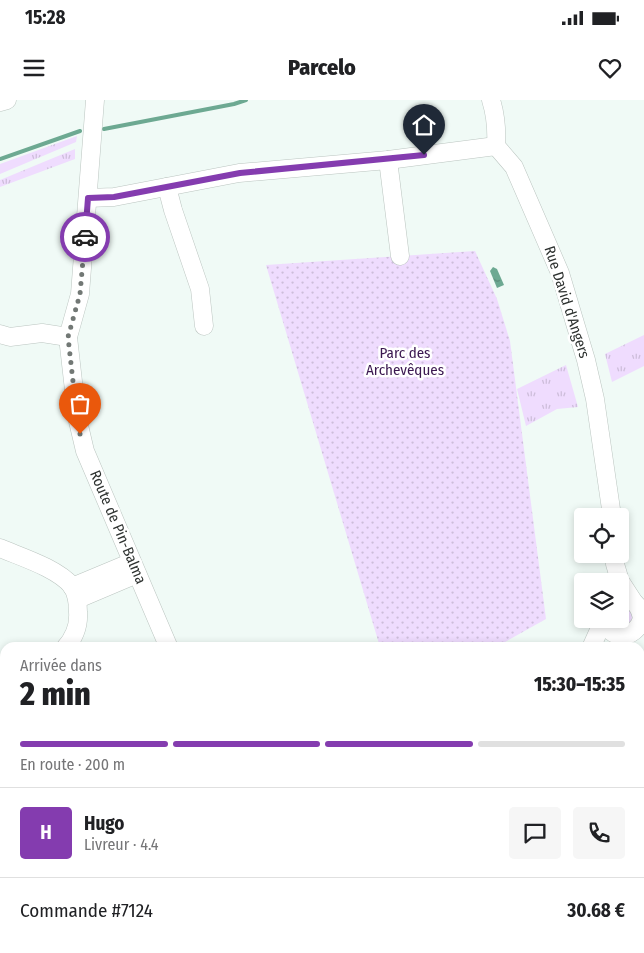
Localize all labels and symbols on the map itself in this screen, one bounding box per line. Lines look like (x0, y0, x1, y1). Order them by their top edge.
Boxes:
pin (403, 104, 445, 155)
courier (60, 212, 110, 262)
street label: Rue David d'Angers (540, 244, 594, 360)
park label: Parc des Archevêques (366, 344, 444, 379)
pin (59, 383, 101, 434)
street label: Route de Pin-Balma (86, 468, 150, 586)

